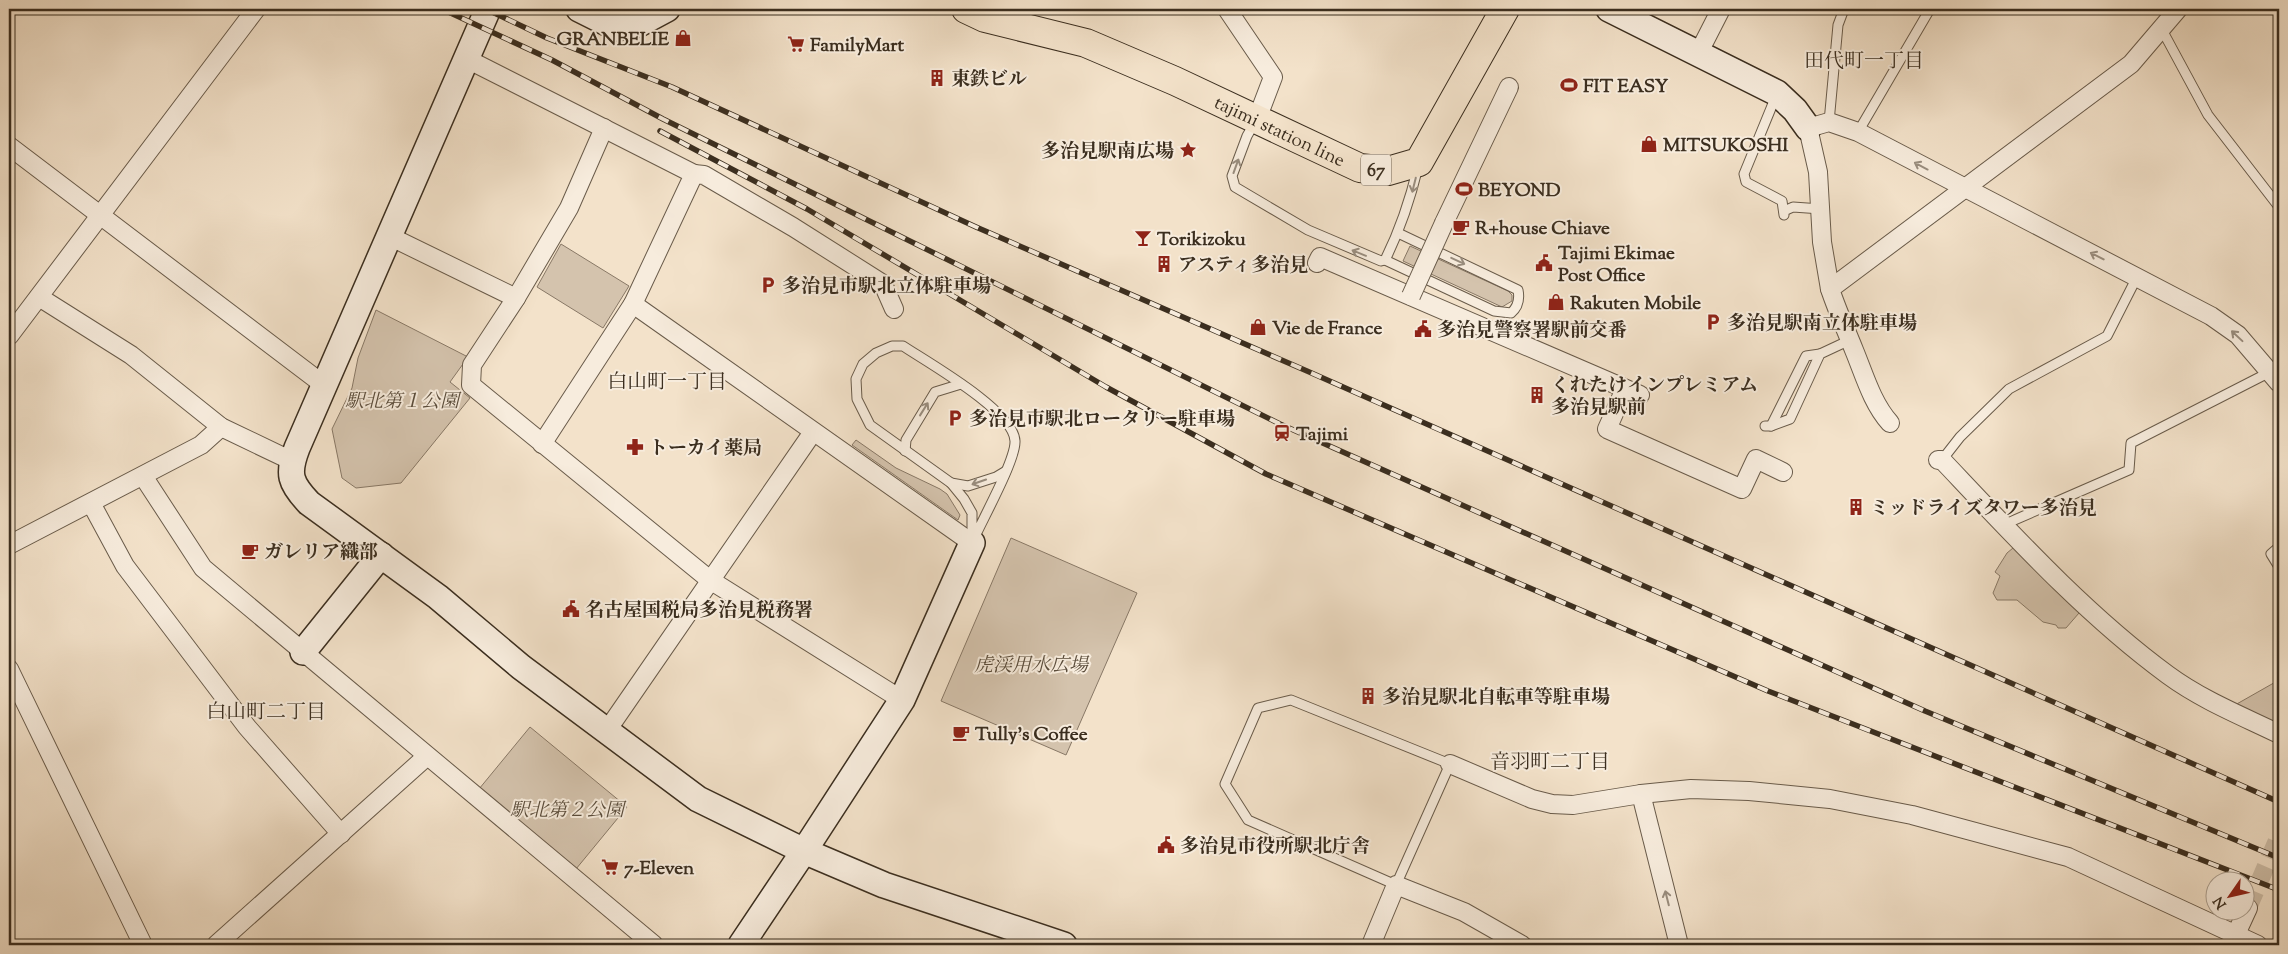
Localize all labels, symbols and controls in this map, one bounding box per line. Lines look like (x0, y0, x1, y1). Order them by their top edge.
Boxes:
place label: GRANBELIE (557, 27, 670, 54)
shop icon: GRANBELIE (673, 28, 693, 48)
place label: FamilyMart (810, 33, 904, 60)
supermarket icon: FamilyMart (786, 34, 806, 54)
district label: 田代町一丁目 (1804, 48, 1924, 77)
place label: 東鉄ビル (951, 67, 1027, 94)
building icon: 東鉄ビル (927, 68, 947, 88)
place label: FIT EASY (1583, 74, 1669, 101)
sports icon: FIT EASY (1559, 75, 1579, 95)
street label: tajimi station line (1209, 90, 1349, 175)
place label: MITSUKOSHI (1663, 133, 1789, 160)
shop icon: MITSUKOSHI (1639, 134, 1659, 154)
place label: 多治見駅南広場 (1041, 139, 1174, 166)
place icon: 多治見駅南広場 (1178, 140, 1198, 160)
road number: 67 (1361, 154, 1391, 186)
one-way arrow (1231, 159, 1241, 174)
one-way arrow (1914, 160, 1929, 170)
one-way arrow (1408, 177, 1418, 193)
place label: BEYOND (1478, 178, 1561, 205)
sports icon: BEYOND (1454, 179, 1474, 199)
place label: R+house Chiave (1475, 216, 1610, 243)
cafe icon: R+house Chiave (1451, 217, 1471, 237)
place label: Torikizoku (1157, 227, 1246, 254)
bar icon: Torikizoku (1133, 228, 1153, 248)
place label: Tajimi Ekimae Post Office (1558, 241, 1675, 290)
one-way arrow (1352, 247, 1367, 257)
one-way arrow (2089, 251, 2104, 261)
place label: アスティ多治見 (1178, 253, 1308, 280)
public building icon: Tajimi Ekimae Post Office (1534, 253, 1554, 273)
building icon: アスティ多治見 (1154, 254, 1174, 274)
one-way arrow (1450, 257, 1465, 266)
place label: 多治見市駅北立体駐車場 (782, 274, 991, 301)
parking icon: 多治見市駅北立体駐車場 (758, 275, 778, 295)
place label: Rakuten Mobile (1570, 291, 1701, 318)
shop icon: Rakuten Mobile (1546, 292, 1566, 312)
place label: 多治見駅南立体駐車場 (1727, 311, 1917, 338)
parking icon: 多治見駅南立体駐車場 (1703, 312, 1723, 332)
place label: Vie de France (1272, 316, 1383, 343)
shop icon: Vie de France (1248, 317, 1268, 337)
place label: 多治見警察署駅前交番 (1437, 318, 1627, 345)
public building icon: 多治見警察署駅前交番 (1413, 319, 1433, 339)
one-way arrow (2231, 330, 2244, 342)
district label: 白山町一丁目 (607, 369, 727, 398)
place label: くれたけインプレミアム 多治見駅前 (1551, 373, 1758, 422)
building icon: くれたけインプレミアム 多治見駅前 (1527, 385, 1547, 405)
park label: 駅北第１公園 (345, 389, 462, 416)
one-way arrow (919, 402, 929, 416)
place label: 多治見市駅北ロータリー駐車場 (969, 407, 1235, 434)
parking icon: 多治見市駅北ロータリー駐車場 (945, 408, 965, 428)
place label: Tajimi (1296, 422, 1349, 449)
station icon: Tajimi (1272, 423, 1292, 443)
place label: トーカイ薬局 (649, 436, 762, 463)
pharmacy icon: トーカイ薬局 (625, 437, 645, 457)
one-way arrow (972, 478, 987, 487)
place label: ミッドライズタワー多治見 (1870, 496, 2097, 523)
building icon: ミッドライズタワー多治見 (1846, 497, 1866, 517)
place label: ガレリア織部 (264, 540, 378, 567)
cafe icon: ガレリア織部 (240, 541, 260, 561)
place label: 名古屋国税局多治見税務署 (585, 598, 813, 625)
public building icon: 名古屋国税局多治見税務署 (561, 599, 581, 619)
park label: 虎渓用水広場 (974, 653, 1090, 680)
place label: 多治見駅北自転車等駐車場 (1382, 685, 1610, 712)
building icon: 多治見駅北自転車等駐車場 (1358, 686, 1378, 706)
district label: 白山町二丁目 (206, 699, 326, 728)
place label: Tully's Coffee (975, 722, 1088, 749)
cafe icon: Tully's Coffee (951, 723, 971, 743)
district label: 音羽町二丁目 (1490, 749, 1610, 778)
park label: 駅北第２公園 (510, 798, 627, 825)
place label: 多治見市役所駅北庁舎 (1180, 834, 1370, 861)
public building icon: 多治見市役所駅北庁舎 (1156, 835, 1176, 855)
place label: 7-Eleven (624, 856, 695, 883)
supermarket icon: 7-Eleven (600, 857, 620, 877)
north arrow (2206, 872, 2256, 922)
one-way arrow (1662, 890, 1671, 906)
text: N (2209, 892, 2232, 912)

